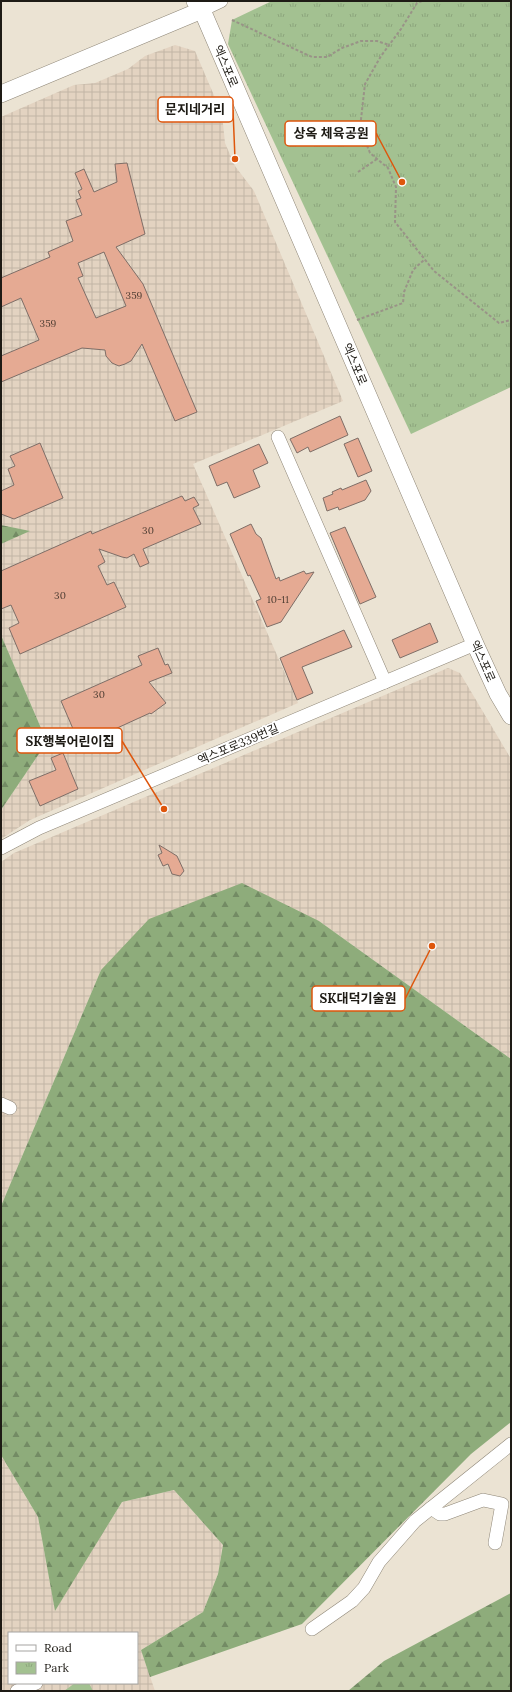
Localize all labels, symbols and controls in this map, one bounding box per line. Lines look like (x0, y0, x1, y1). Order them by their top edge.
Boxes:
street label: 엑스포로 (210, 43, 242, 89)
callout: 문지네거리 (158, 97, 233, 122)
text: 문지네거리 (165, 101, 225, 118)
callout: 상옥 체육공원 (285, 121, 376, 146)
text: 상옥 체육공원 (293, 125, 369, 142)
house number: 359 (126, 289, 143, 302)
house number: 359 (40, 317, 57, 330)
street label: 엑스포로 (339, 341, 371, 387)
house number: 30 (142, 524, 154, 537)
house number: 30 (54, 589, 66, 602)
house number: 10-11 (267, 593, 289, 606)
street label: 엑스포로 (467, 638, 499, 684)
house number: 30 (93, 688, 105, 701)
street label: 엑스포로339번길 (195, 720, 281, 768)
callout: SK행복어린이집 (17, 728, 122, 753)
text: SK행복어린이집 (26, 733, 114, 750)
callout: SK대덕기술원 (312, 986, 405, 1011)
text: SK대덕기술원 (320, 990, 396, 1007)
legend (8, 1632, 138, 1684)
text: Road (44, 1640, 72, 1655)
text: Park (44, 1660, 70, 1675)

